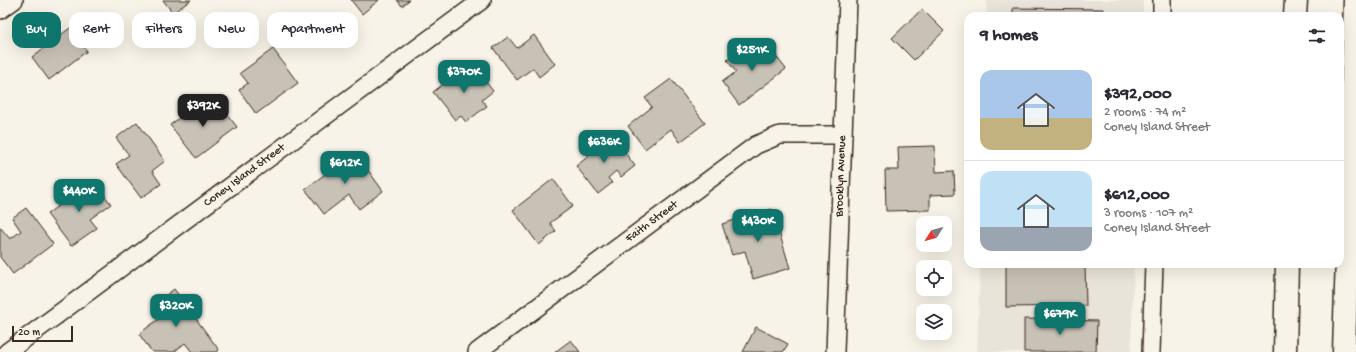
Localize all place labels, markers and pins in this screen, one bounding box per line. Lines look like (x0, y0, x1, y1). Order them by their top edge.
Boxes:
pin: $251K (724, 38, 780, 72)
pin: $370K (436, 60, 492, 94)
pin: $392K (175, 94, 231, 128)
pin: $636K (576, 130, 632, 164)
pin: $612K (317, 151, 373, 185)
pin: $440K (51, 179, 107, 213)
pin: $430K (730, 209, 786, 243)
pin: $320K (148, 294, 204, 328)
pin: $679K (1032, 302, 1088, 336)

